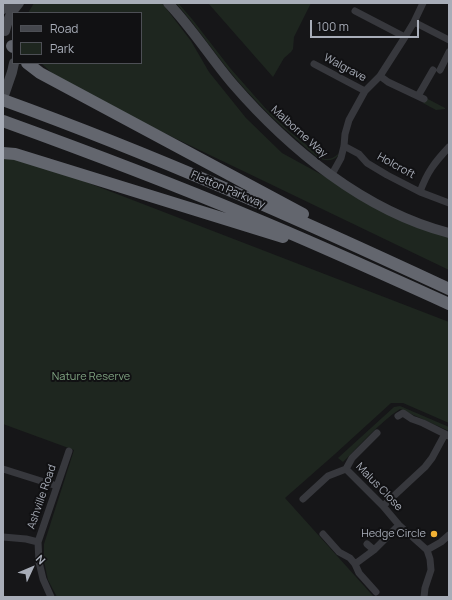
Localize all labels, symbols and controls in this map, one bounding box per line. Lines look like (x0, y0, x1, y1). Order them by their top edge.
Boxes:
legend (12, 12, 142, 64)
scale bar (312, 12, 421, 38)
text: 100 m (317, 18, 349, 35)
text: Road (50, 20, 78, 37)
text: Park (50, 40, 74, 57)
street label: Walgrave (321, 51, 369, 85)
street label: Malborne Way (268, 103, 330, 161)
street label: Holcroft (375, 150, 417, 182)
street label: Fletton Parkway (189, 168, 267, 212)
park label: Nature Reserve (52, 370, 130, 384)
street label: Malus Close (353, 460, 405, 514)
street label: Ashville Road (25, 463, 59, 531)
place label: Hedge Circle (361, 527, 426, 541)
marker: Hedge Circle (429, 529, 439, 539)
north arrow (12, 548, 52, 588)
text: N (33, 551, 49, 567)

